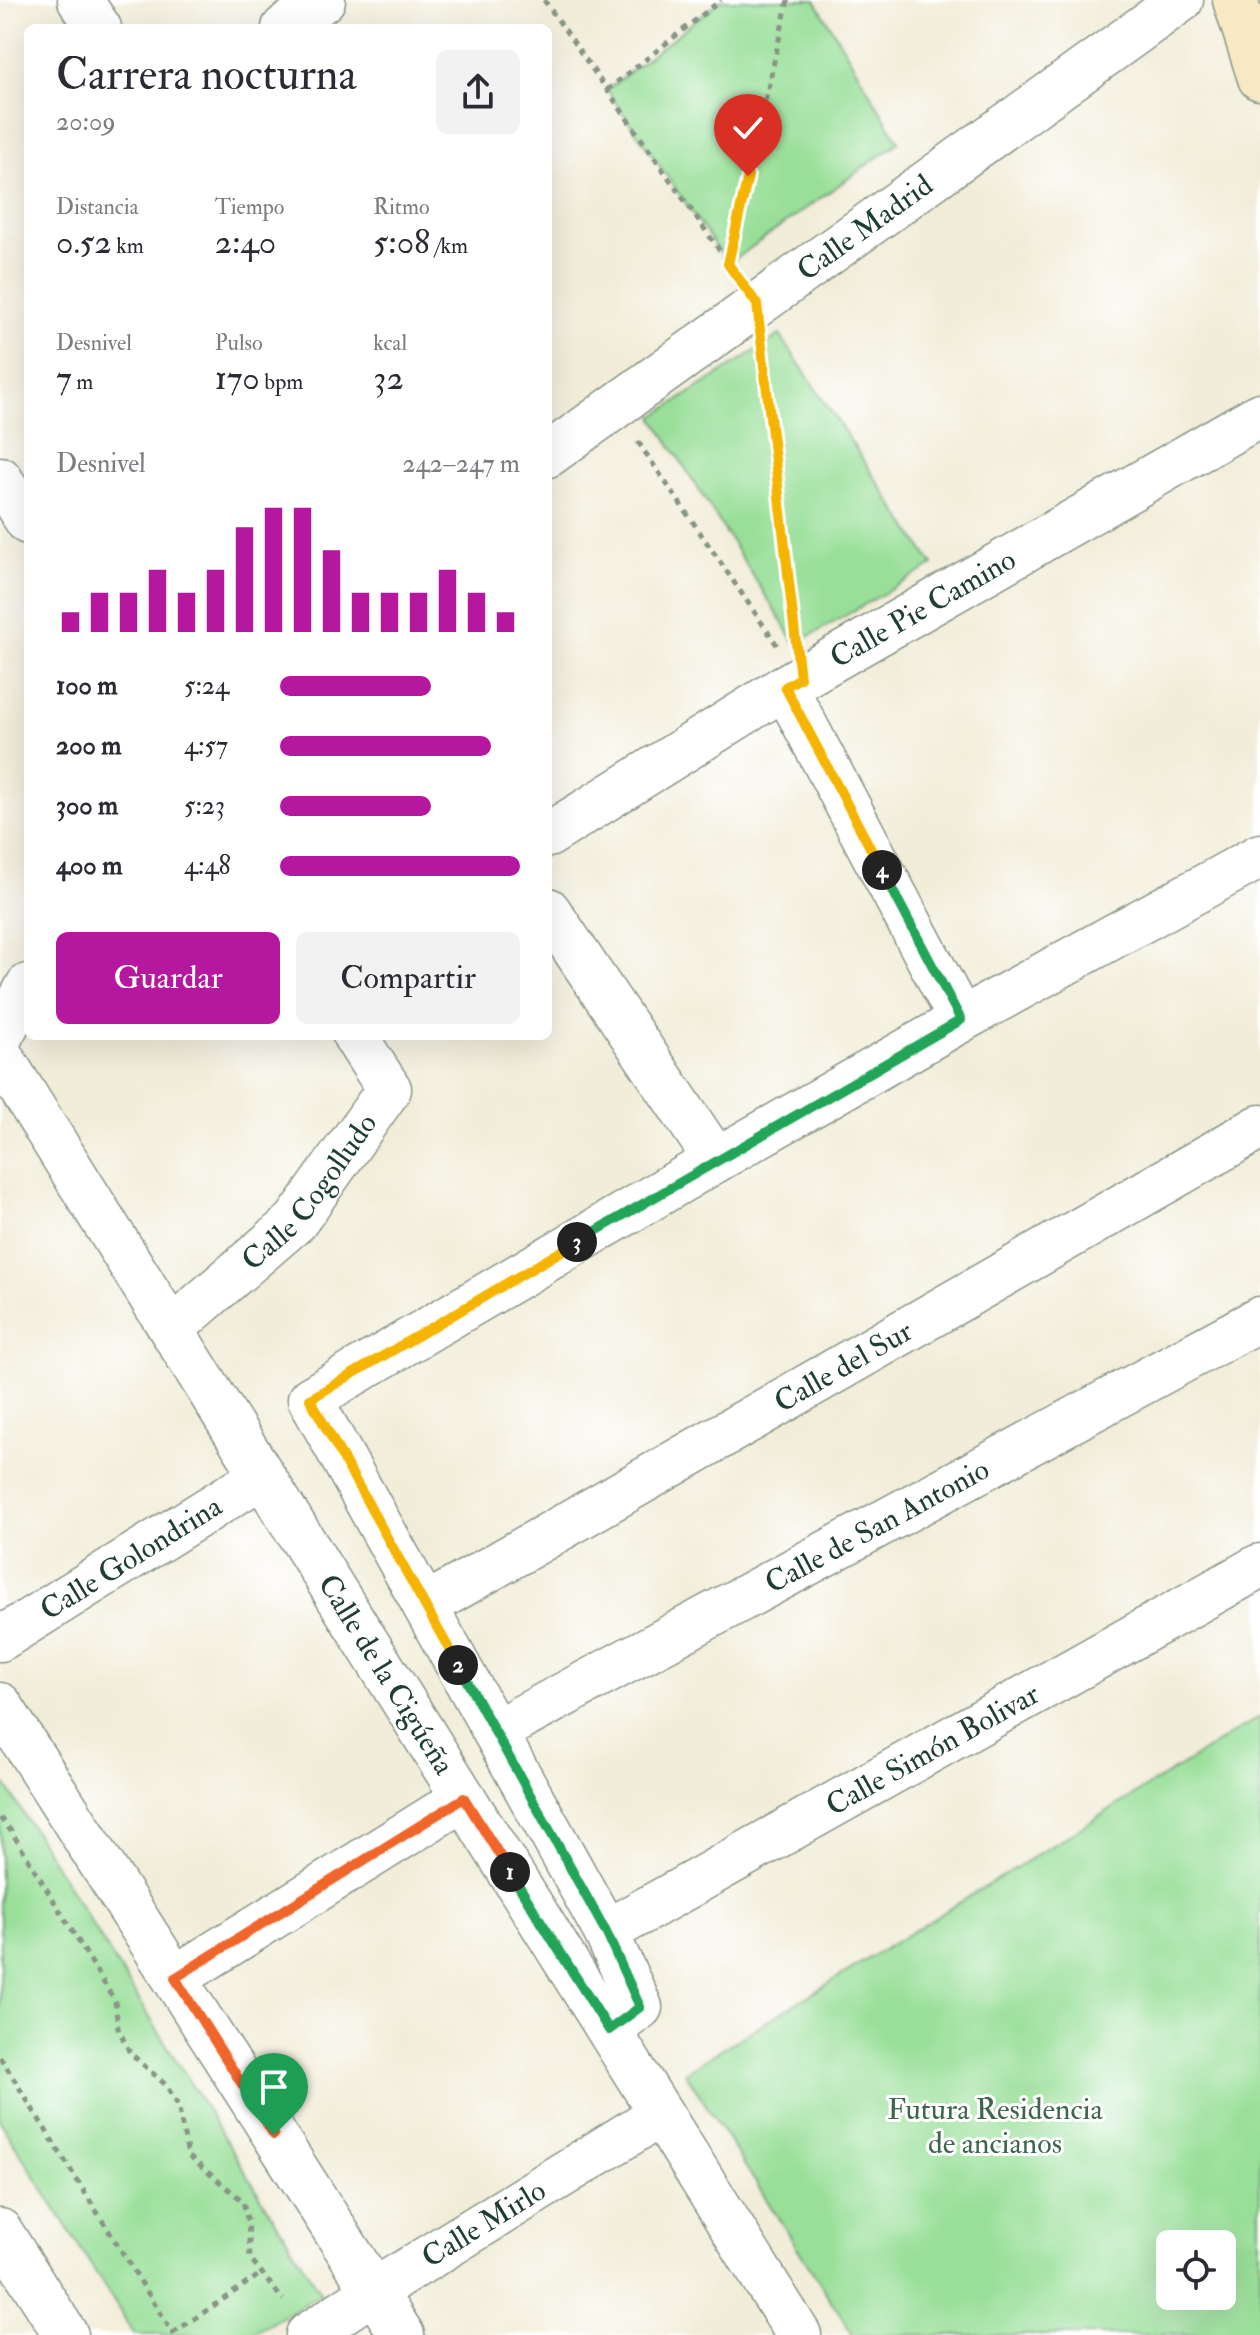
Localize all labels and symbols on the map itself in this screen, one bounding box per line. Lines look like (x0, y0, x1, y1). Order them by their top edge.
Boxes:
pin (714, 94, 782, 176)
street label: Calle Madrid (790, 166, 940, 289)
street label: Calle Pie Camino (823, 541, 1022, 676)
pin: 4 (862, 850, 902, 890)
street label: Calle Cogolludo (234, 1106, 385, 1279)
pin: 3 (557, 1222, 597, 1262)
street label: Calle del Sur (768, 1312, 919, 1421)
street label: Calle de San Antonio (759, 1451, 995, 1602)
street label: Calle Golondrina (33, 1487, 229, 1628)
street label: Calle de la Cigúeña (310, 1568, 463, 1782)
pin: 2 (438, 1645, 478, 1685)
street label: Calle Simón Bolivar (820, 1675, 1046, 1824)
pin: 1 (490, 1852, 530, 1892)
pin (240, 2053, 308, 2135)
park label: Futura Residencia de ancianos (887, 2091, 1103, 2162)
street label: Calle Mirlo (415, 2172, 552, 2276)

